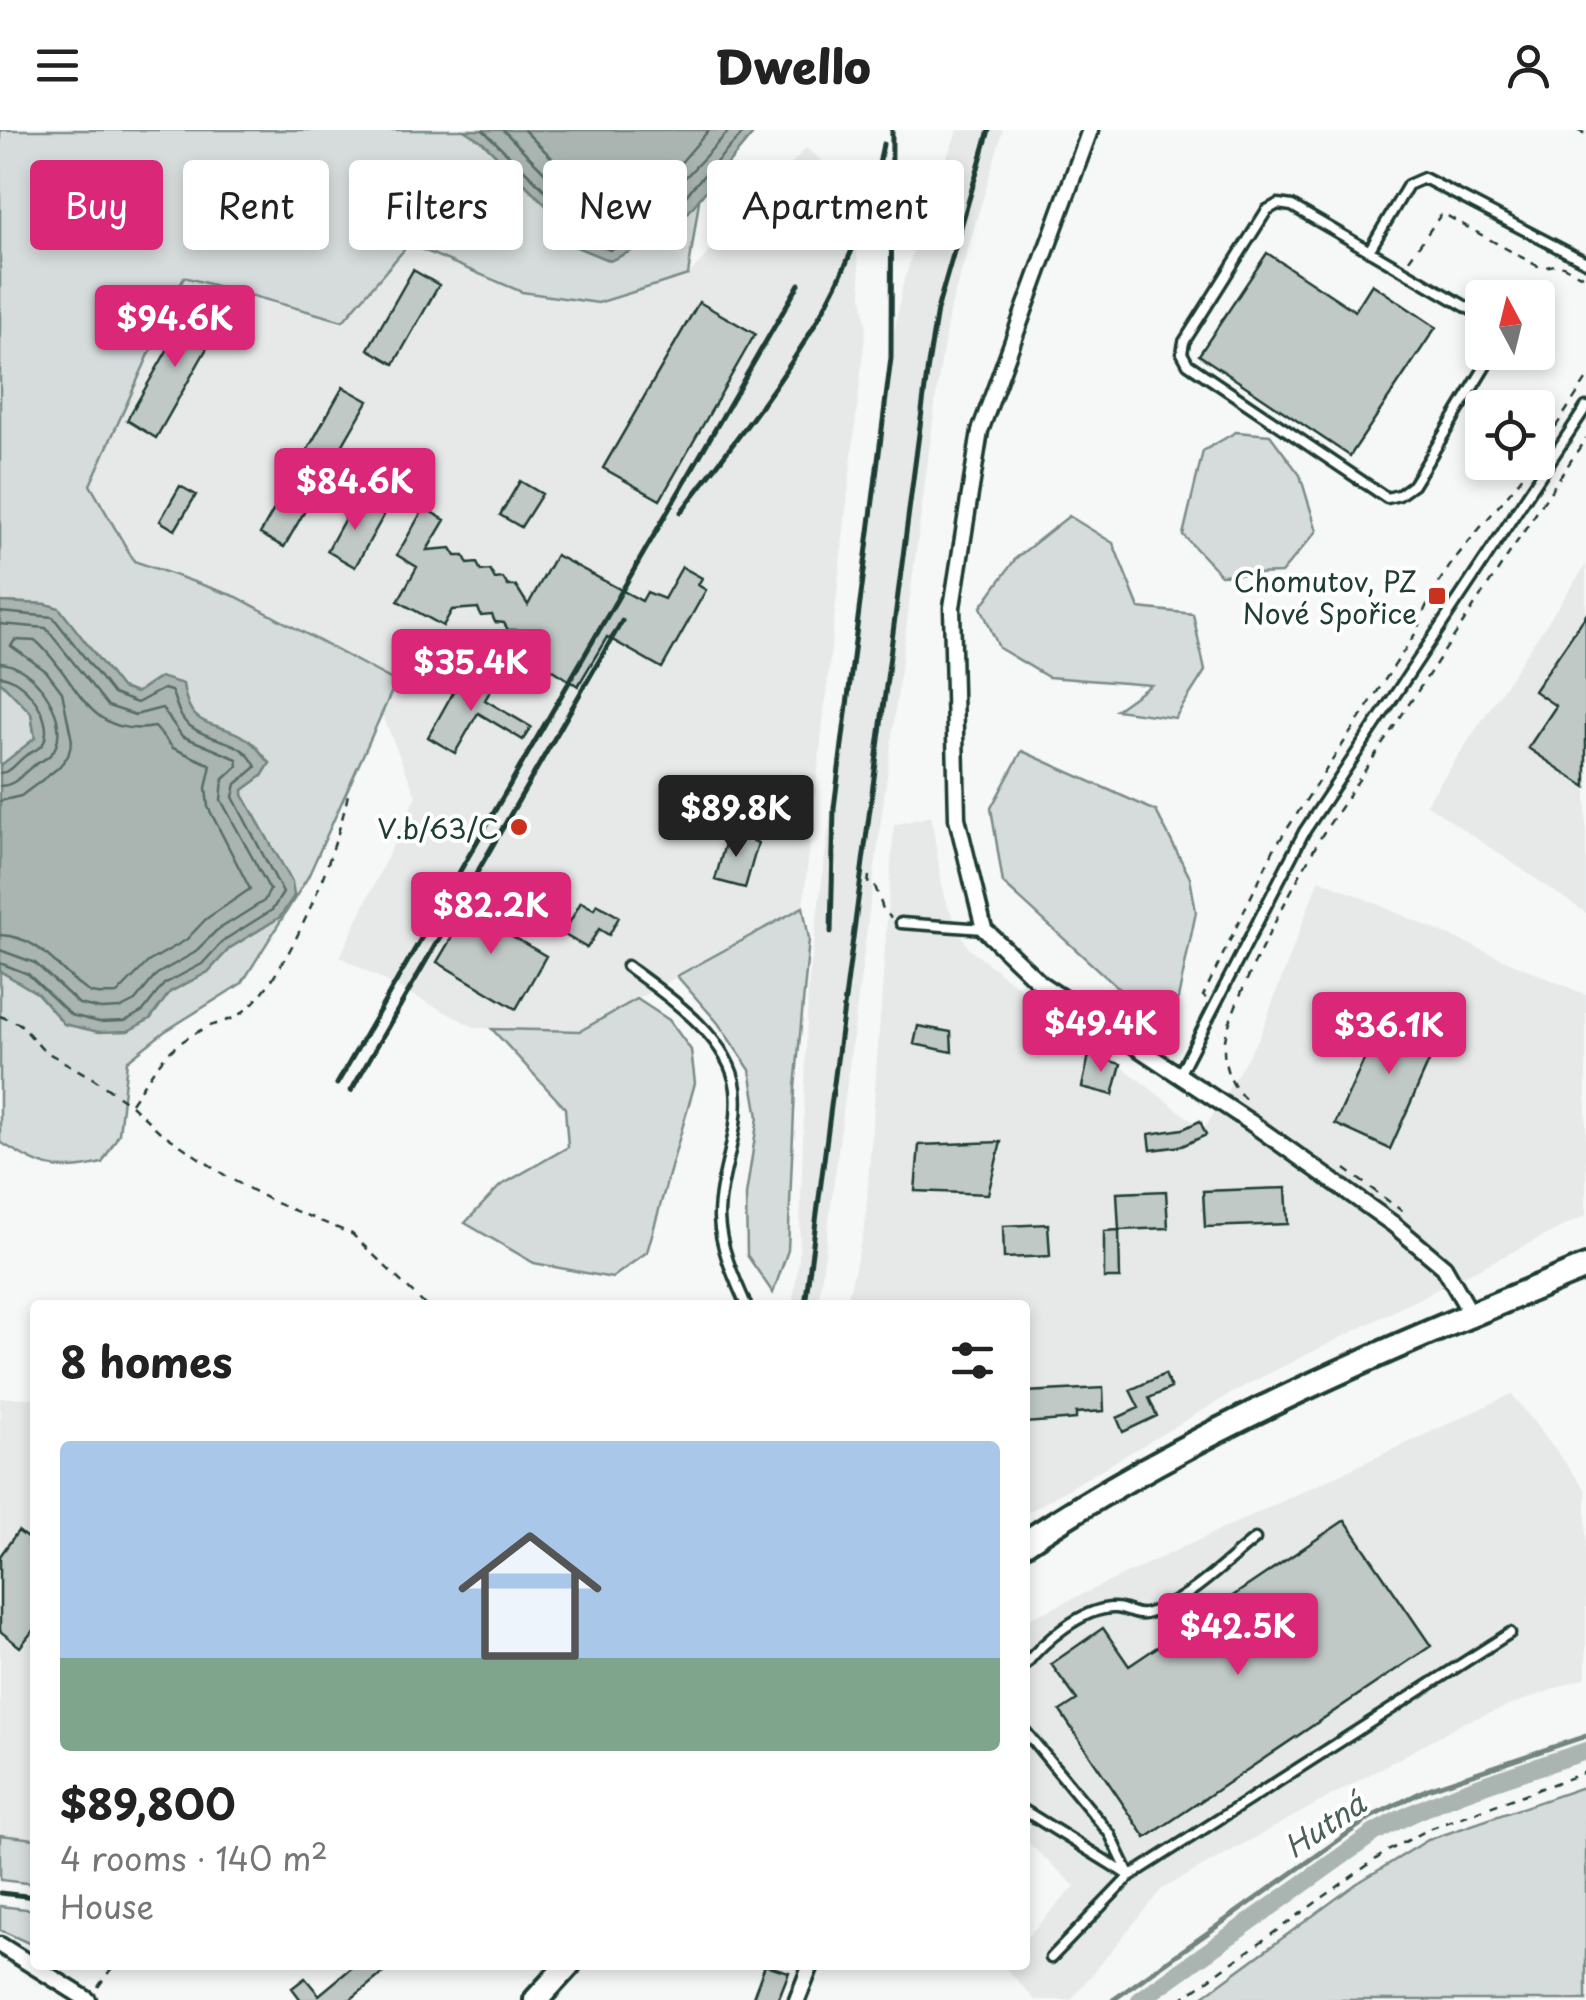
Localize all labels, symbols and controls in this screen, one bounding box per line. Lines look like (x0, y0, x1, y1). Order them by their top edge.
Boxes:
text: Dwello (715, 31, 871, 99)
icon: menu (30, 38, 85, 93)
icon: person (1501, 38, 1556, 93)
chip: Buy (30, 160, 163, 250)
chip: Rent (183, 160, 329, 250)
chip: Filters (349, 160, 523, 250)
chip: New (543, 160, 687, 250)
chip: Apartment (707, 160, 964, 250)
north arrow (1465, 280, 1555, 370)
map controls (1465, 280, 1555, 480)
pin: $94.6K (94, 285, 256, 370)
text: $94.6K (117, 293, 233, 341)
button: locate (1465, 390, 1555, 480)
pin: $84.6K (274, 448, 436, 533)
text: $84.6K (296, 456, 414, 504)
place label: Chomutov, PZ Nové Spořice (1234, 559, 1417, 634)
marker: Chomutov, PZ Nové Spořice (1426, 585, 1448, 607)
pin: $35.4K (390, 629, 552, 714)
text: $35.4K (414, 637, 528, 685)
pin: $89.8K (655, 775, 817, 860)
text: $89.8K (680, 783, 792, 831)
place label: V.b/63/C (377, 806, 499, 849)
marker: V.b/63/C (508, 816, 530, 838)
pin: $82.2K (410, 872, 572, 957)
text: $82.2K (433, 880, 549, 928)
pin: $49.4K (1020, 990, 1182, 1075)
pin: $36.1K (1308, 992, 1470, 1077)
text: $49.4K (1045, 998, 1157, 1046)
text: $36.1K (1334, 1000, 1444, 1048)
text: 8 homes (60, 1329, 233, 1392)
icon: filters (945, 1333, 1000, 1388)
icon: home (440, 1506, 620, 1686)
pin: $42.5K (1157, 1593, 1319, 1678)
text: $42.5K (1180, 1601, 1296, 1649)
text: $89,800 (60, 1771, 236, 1834)
water label: Hutná (1274, 1779, 1375, 1868)
text: 4 rooms · 140 m² (60, 1834, 328, 1882)
text: House (60, 1882, 154, 1930)

